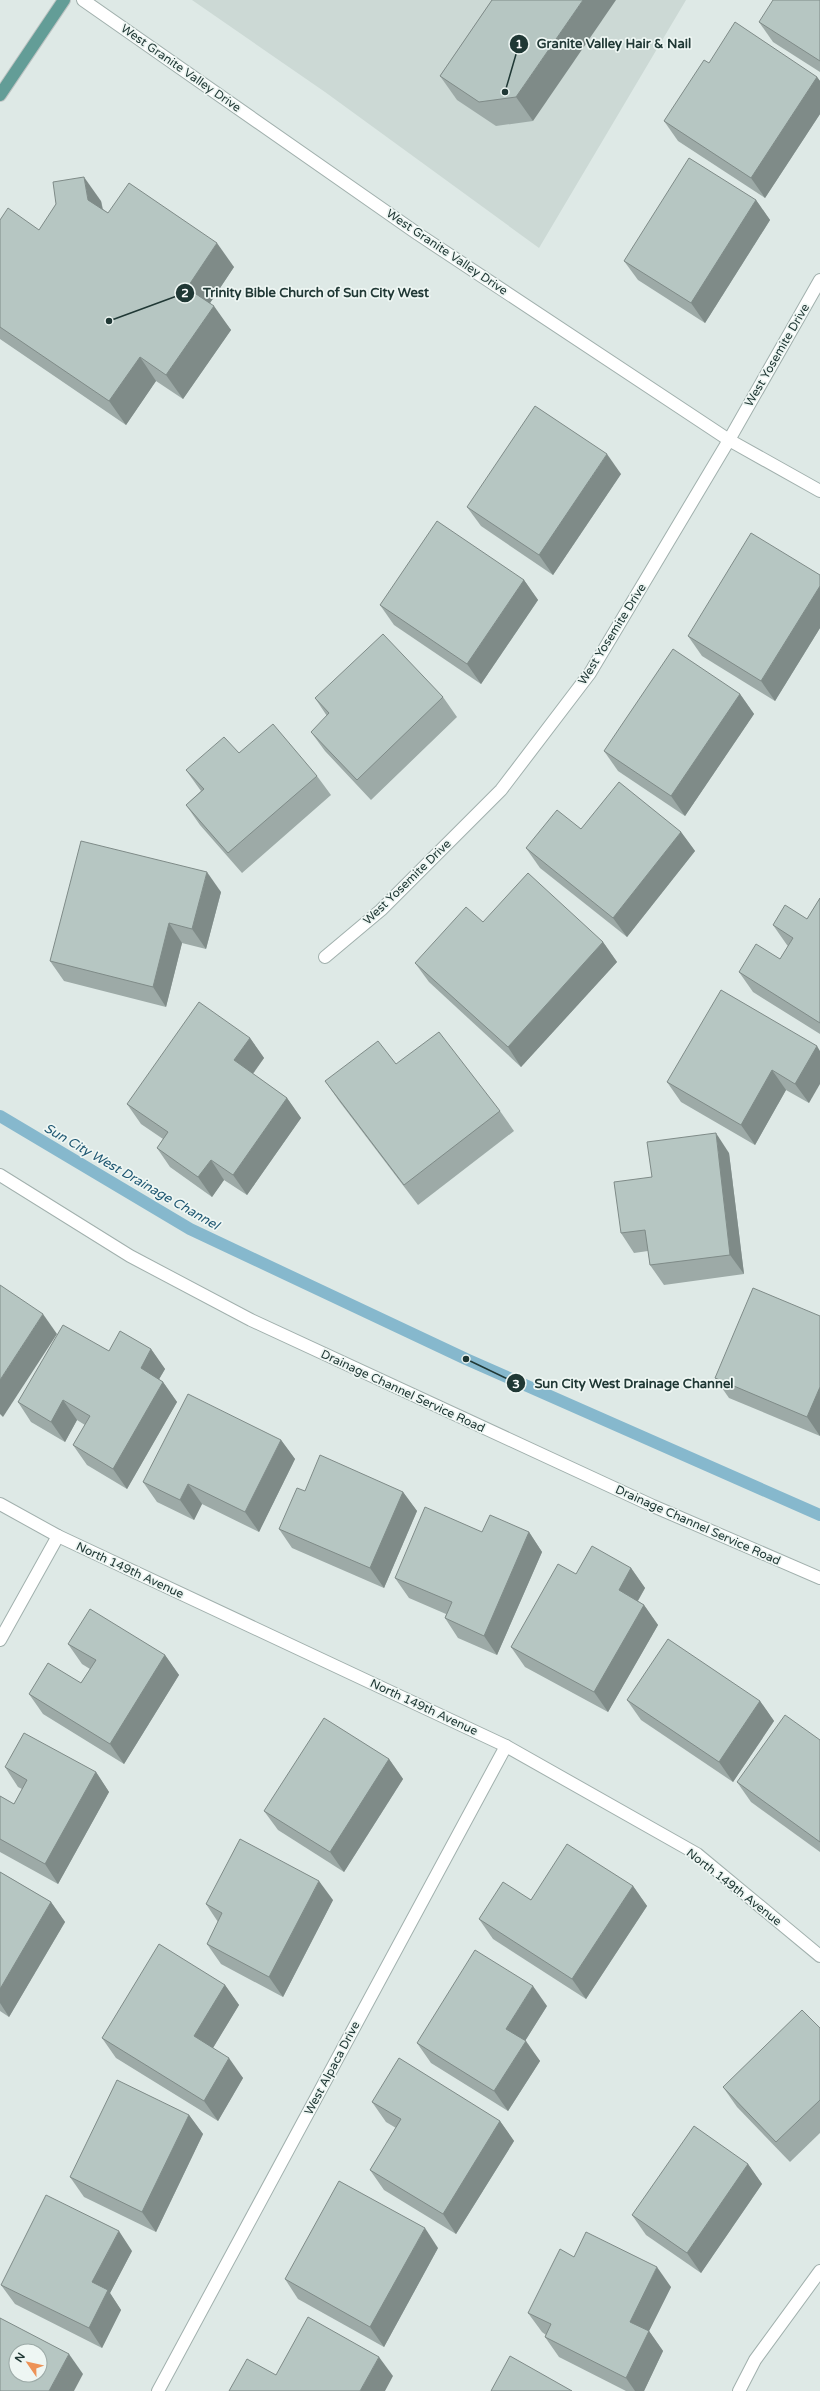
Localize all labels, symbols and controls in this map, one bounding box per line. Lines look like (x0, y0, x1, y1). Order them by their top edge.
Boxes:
street label: West Granite Valley Drive (118, 21, 244, 115)
callout: Granite Valley Hair & Nail (509, 31, 700, 56)
text: Granite Valley Hair & Nail (537, 36, 691, 52)
text: 1 (515, 37, 523, 51)
street label: West Granite Valley Drive (384, 206, 510, 298)
callout: Trinity Bible Church of Sun City West (175, 280, 437, 305)
text: Trinity Bible Church of Sun City West (202, 285, 429, 301)
text: 2 (181, 286, 189, 300)
street label: West Yosemite Drive (742, 301, 812, 409)
street label: West Yosemite Drive (575, 581, 649, 687)
street label: West Yosemite Drive (360, 836, 454, 927)
water label: Sun City West Drainage Channel (41, 1120, 223, 1234)
street label: Drainage Channel Service Road (319, 1347, 487, 1435)
callout: Sun City West Drainage Channel (506, 1371, 741, 1396)
text: Sun City West Drainage Channel (534, 1376, 734, 1392)
text: 3 (512, 1377, 520, 1391)
street label: Drainage Channel Service Road (613, 1482, 783, 1568)
street label: North 149th Avenue (74, 1539, 186, 1601)
street label: North 149th Avenue (368, 1676, 480, 1738)
street label: North 149th Avenue (684, 1845, 785, 1929)
street label: West Alpaca Drive (301, 2019, 363, 2117)
north arrow (8, 2343, 48, 2383)
text: N (12, 2350, 28, 2365)

